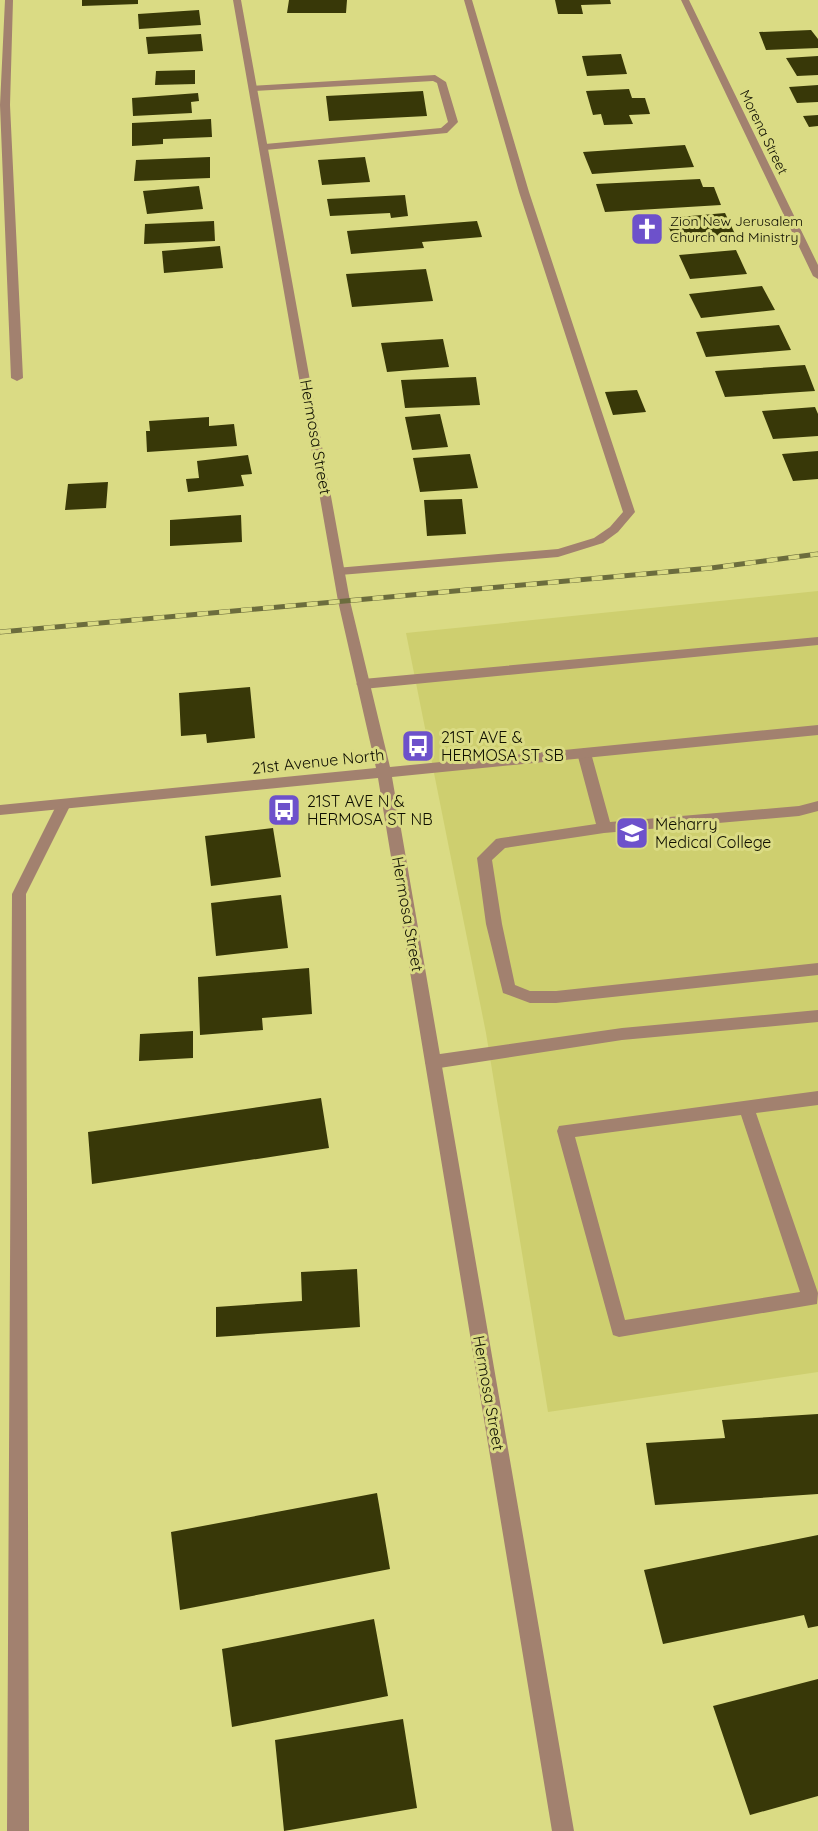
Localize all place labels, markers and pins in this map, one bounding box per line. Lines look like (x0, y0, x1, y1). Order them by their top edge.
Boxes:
church icon: Zion New Jerusalem Church and Ministry (629, 211, 665, 247)
place label: Zion New Jerusalem Church and Ministry (670, 212, 803, 246)
place label: 21ST AVE & HERMOSA ST SB (441, 727, 564, 765)
bus stop icon: 21ST AVE & HERMOSA ST SB (400, 728, 436, 764)
place label: 21ST AVE N & HERMOSA ST NB (307, 791, 433, 829)
bus stop icon: 21ST AVE N & HERMOSA ST NB (266, 792, 302, 828)
place label: Meharry Medical College (655, 814, 771, 852)
school or university icon: Meharry Medical College (614, 815, 650, 851)

